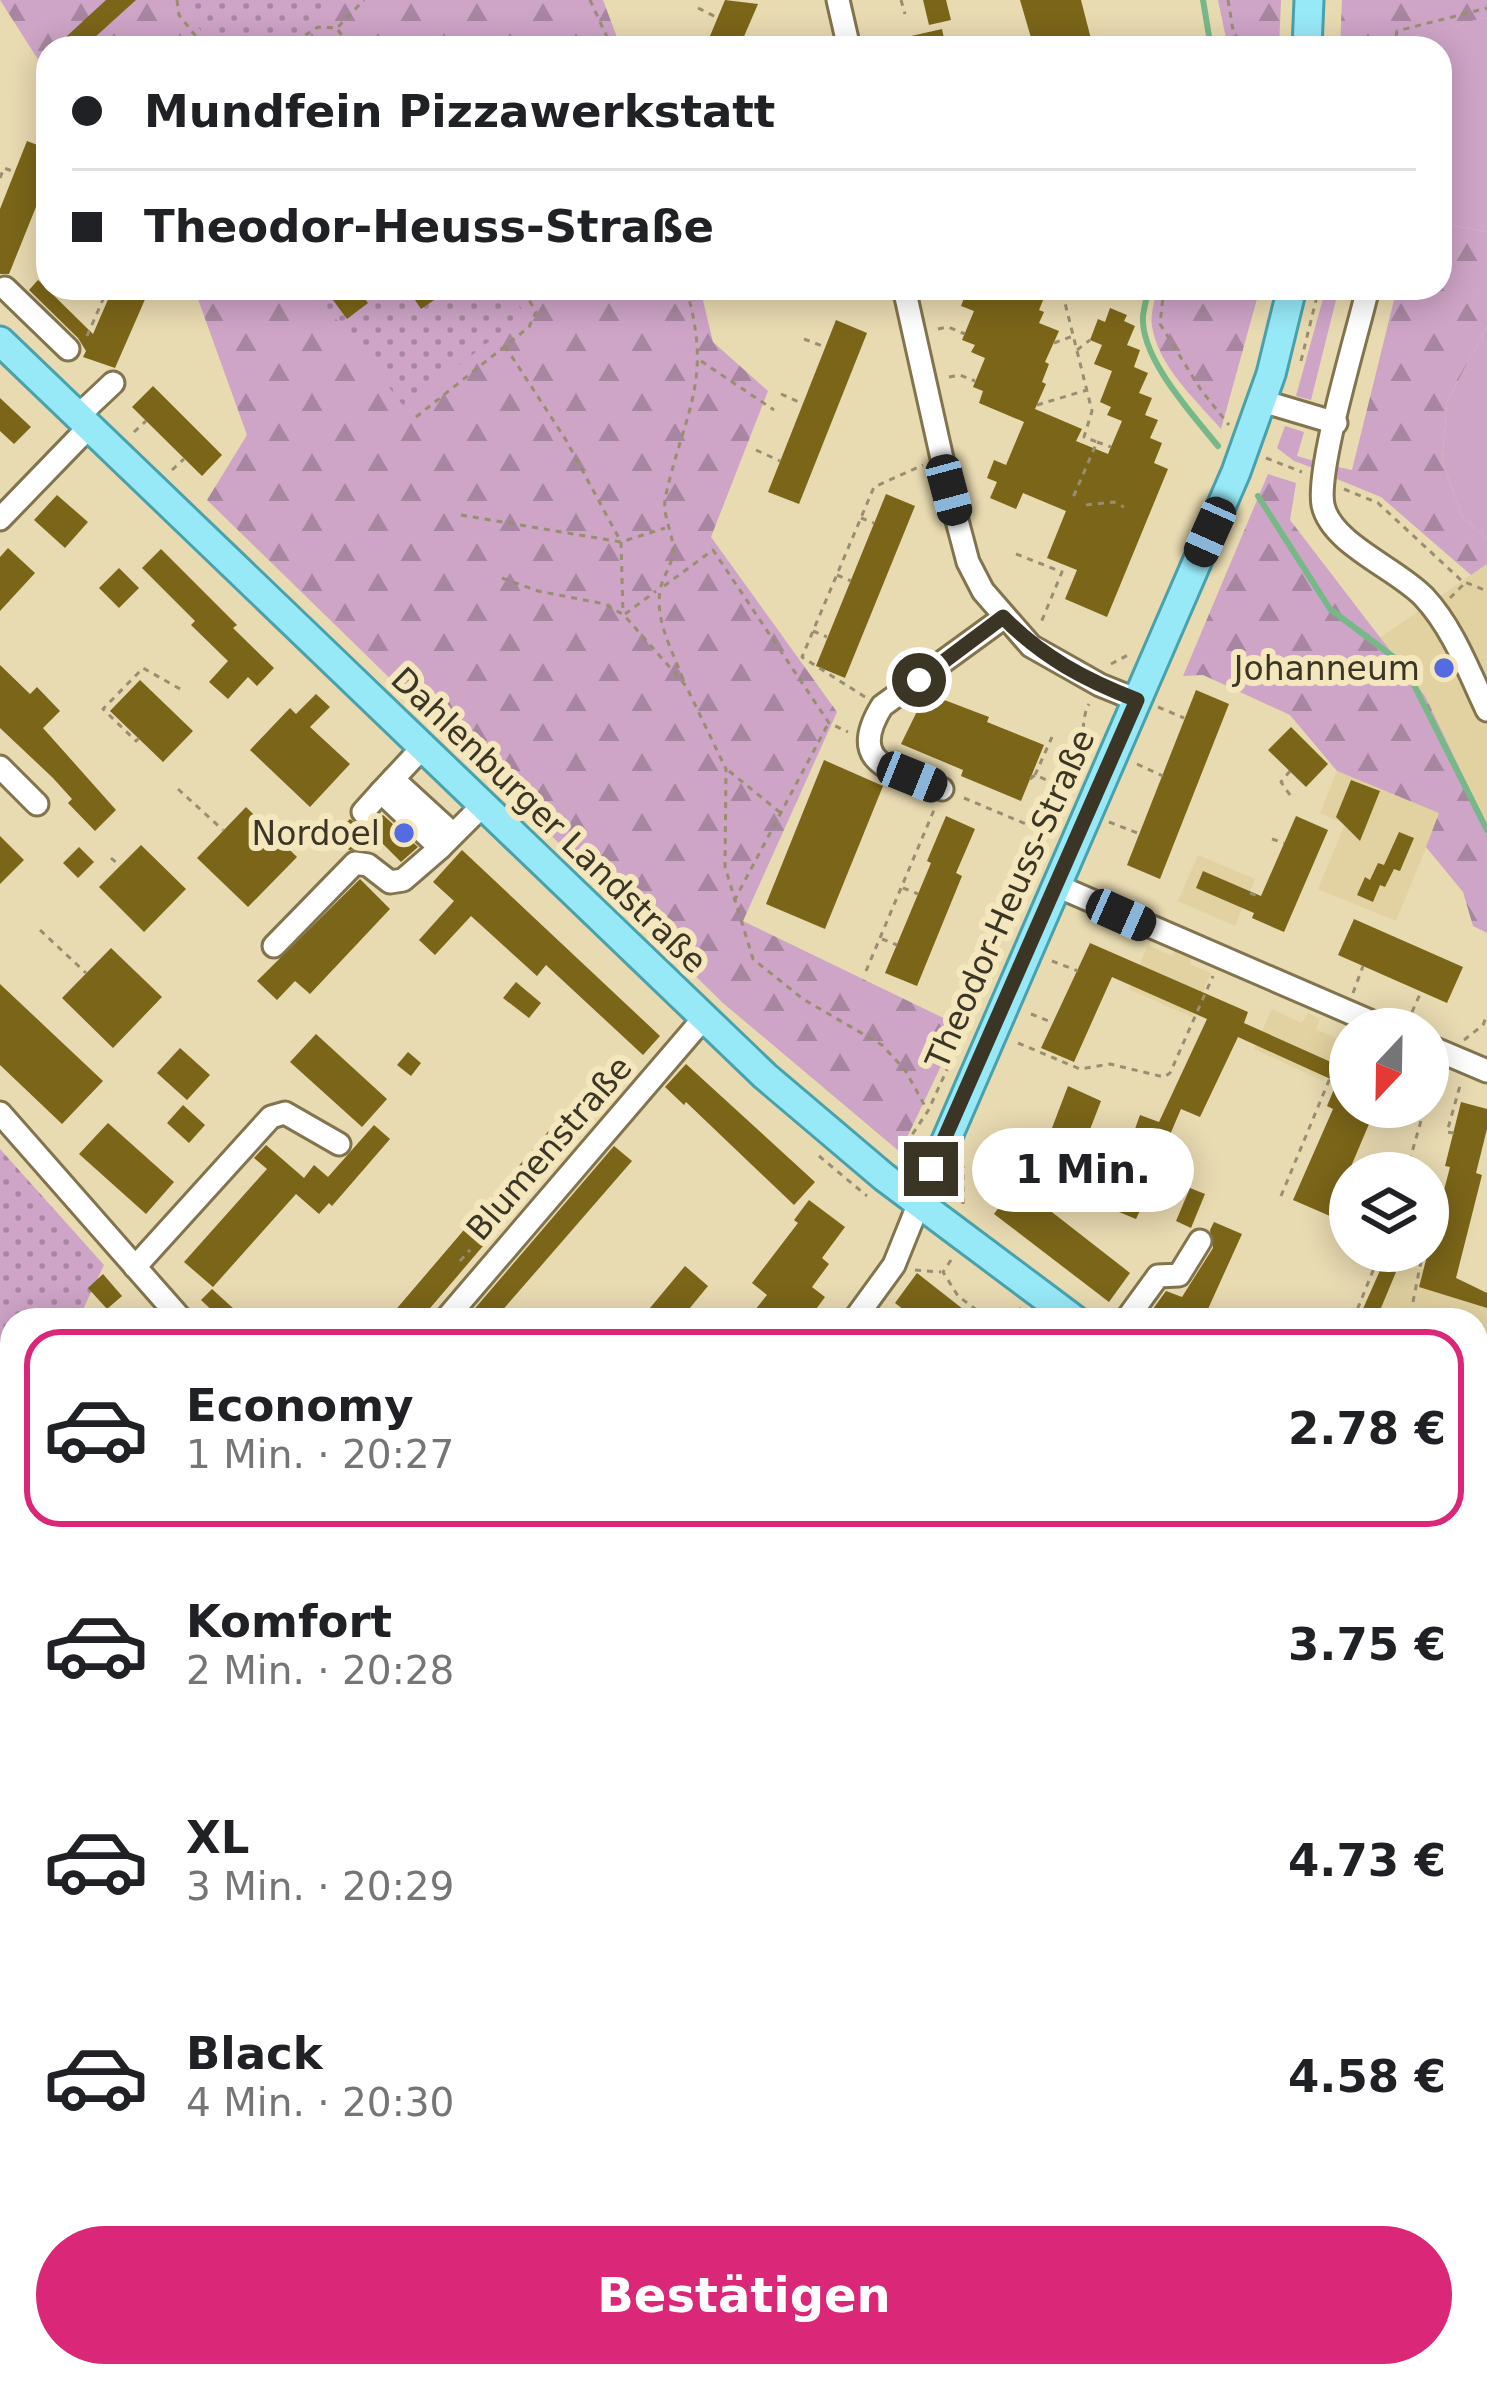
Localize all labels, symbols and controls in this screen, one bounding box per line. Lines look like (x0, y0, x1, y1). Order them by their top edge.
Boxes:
text: Mundfein Pizzawerkstatt (144, 85, 775, 138)
text: Theodor-Heuss-Straße (144, 200, 714, 253)
car (922, 451, 976, 529)
car (1179, 492, 1241, 572)
place label: Johanneum (1232, 649, 1420, 688)
route start (892, 653, 946, 707)
marker: Johanneum (1431, 655, 1457, 681)
street label: Dahlenburger Landstraße (383, 659, 715, 981)
street label: Theodor-Heuss-Straße (917, 723, 1102, 1076)
car (872, 747, 952, 807)
place label: Nordoel (252, 814, 380, 853)
marker: Nordoel (391, 820, 417, 846)
car (1081, 884, 1161, 946)
north arrow (1329, 1008, 1449, 1128)
map controls (1329, 1008, 1449, 1272)
street label: Blumenstraße (458, 1048, 640, 1248)
callout: 1 Min. (973, 1127, 1195, 1211)
route end (904, 1142, 958, 1196)
text: 1 Min. (1015, 1147, 1151, 1192)
button: layers (1329, 1152, 1449, 1272)
icon: car (42, 1374, 150, 1482)
text: Economy (186, 1379, 414, 1432)
text: 2.78 € (1288, 1402, 1446, 1455)
text: 1 Min. · 20:27 (186, 1432, 454, 1477)
icon: car (42, 1590, 150, 1698)
text: Komfort (186, 1595, 392, 1648)
text: 3.75 € (1288, 1618, 1446, 1671)
text: 2 Min. · 20:28 (186, 1648, 454, 1693)
icon: car (42, 1806, 150, 1914)
text: XL (186, 1811, 249, 1864)
text: 4.73 € (1288, 1834, 1446, 1887)
text: 3 Min. · 20:29 (186, 1864, 454, 1909)
icon: car (42, 2022, 150, 2130)
text: Black (186, 2027, 323, 2080)
text: 4.58 € (1288, 2050, 1446, 2103)
text: 4 Min. · 20:30 (186, 2080, 454, 2125)
button: Bestätigen (36, 2226, 1452, 2364)

